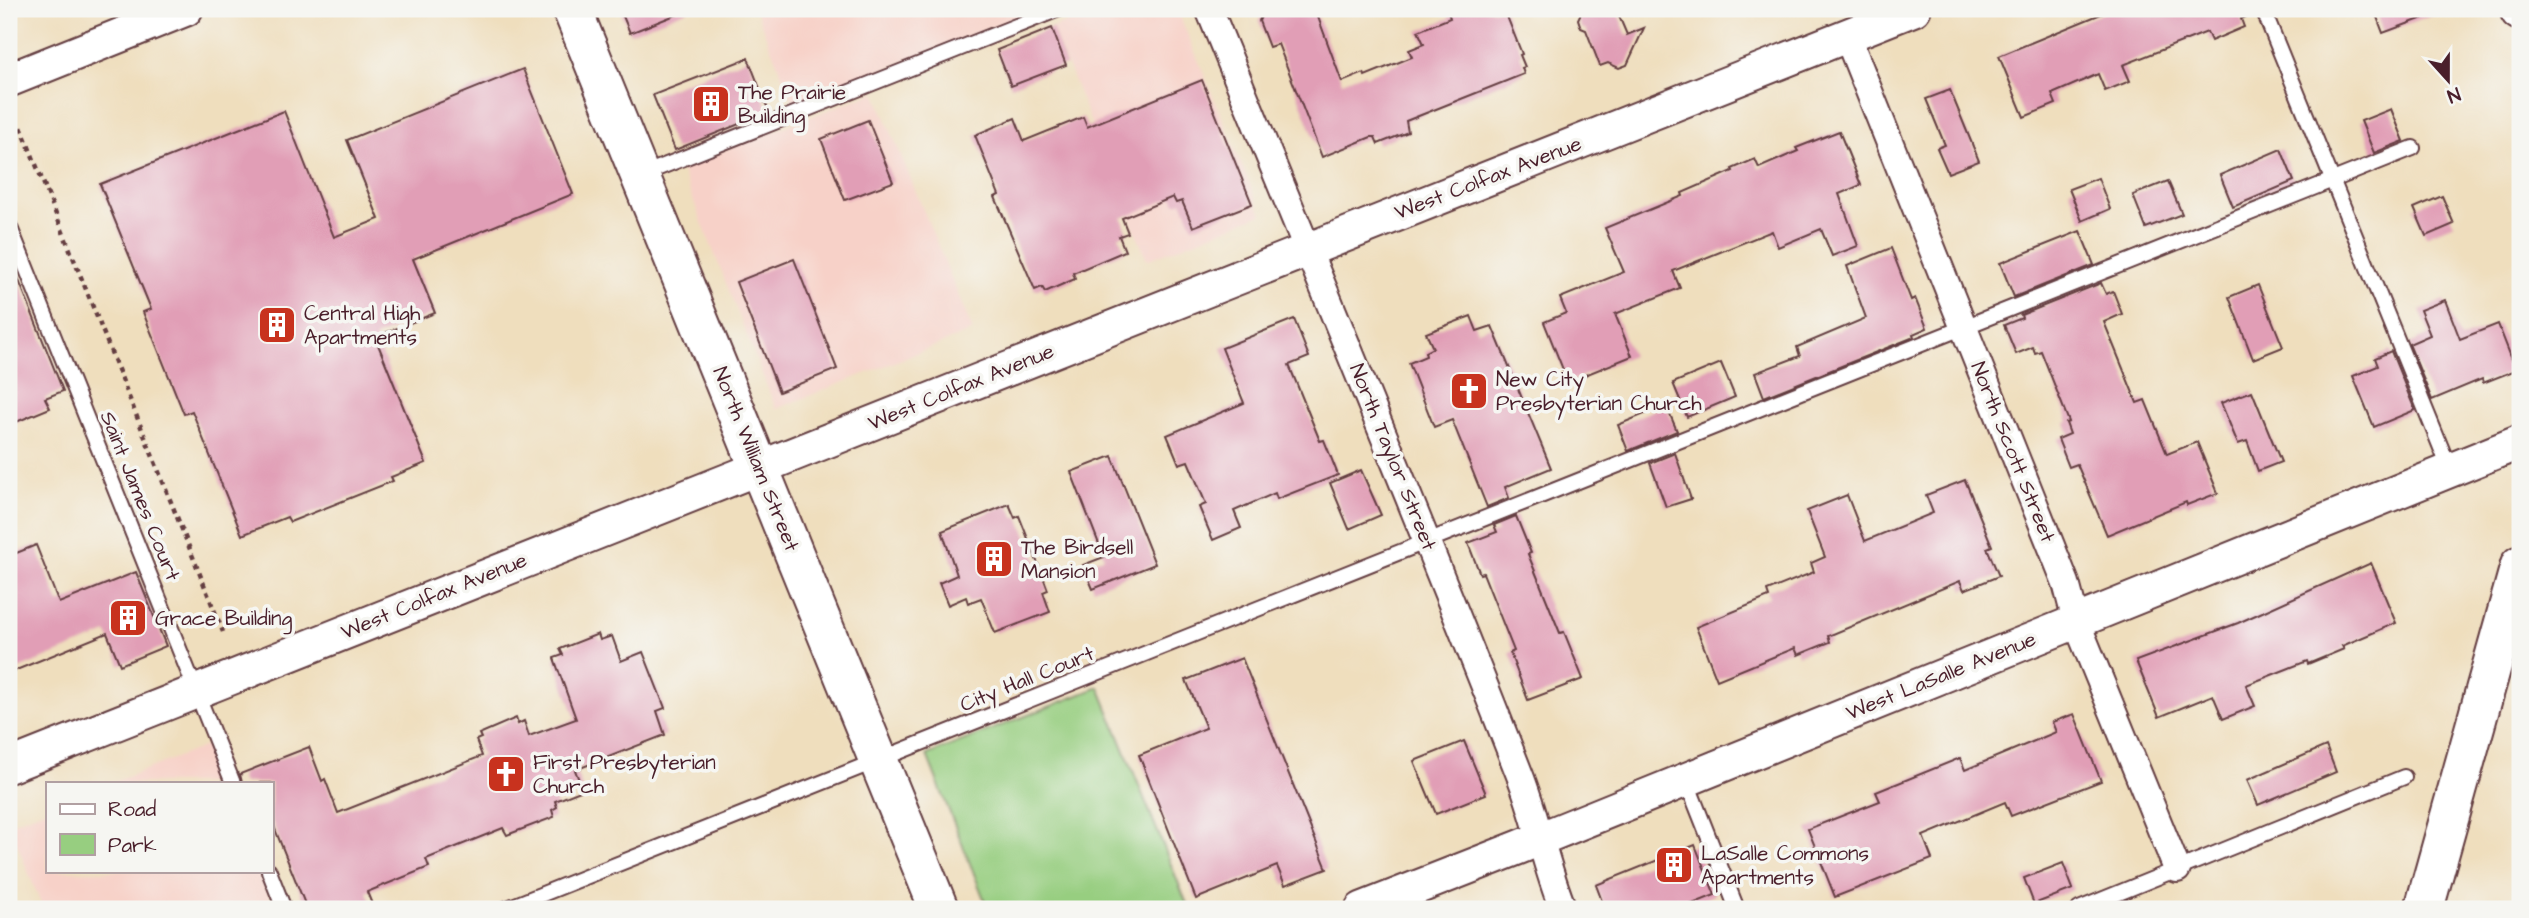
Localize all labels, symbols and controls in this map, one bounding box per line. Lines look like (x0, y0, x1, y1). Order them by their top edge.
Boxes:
north arrow (2414, 46, 2484, 116)
place label: The Prairie Building (738, 78, 846, 133)
text: N (2443, 80, 2464, 109)
building icon: The Prairie Building (690, 83, 732, 125)
street label: West Colfax Avenue (1390, 129, 1586, 227)
place label: Central High Apartments (304, 299, 421, 353)
building icon: Central High Apartments (256, 304, 298, 346)
street label: West Colfax Avenue (864, 336, 1058, 438)
street label: North Scott Street (1963, 357, 2063, 547)
street label: North Taylor Street (1340, 359, 1444, 556)
street label: North William Street (706, 362, 806, 556)
place label: New City Presbyterian Church (1496, 365, 1702, 420)
church icon: New City Presbyterian Church (1448, 370, 1490, 412)
street label: Saint James Court (93, 407, 187, 586)
place label: The Birdsell Mansion (1021, 533, 1133, 586)
building icon: The Birdsell Mansion (973, 538, 1015, 580)
street label: West Colfax Avenue (337, 545, 531, 647)
building icon: Grace Building (107, 597, 149, 639)
place label: Grace Building (155, 604, 292, 635)
street label: West LaSalle Avenue (1842, 625, 2040, 727)
street label: City Hall Court (956, 639, 1100, 721)
place label: First Presbyterian Church (533, 748, 716, 801)
church icon: First Presbyterian Church (485, 753, 527, 795)
legend (46, 782, 273, 872)
text: Road (108, 795, 156, 824)
text: Park (108, 831, 157, 860)
place label: LaSalle Commons Apartments (1701, 839, 1869, 893)
building icon: LaSalle Commons Apartments (1653, 844, 1695, 886)

